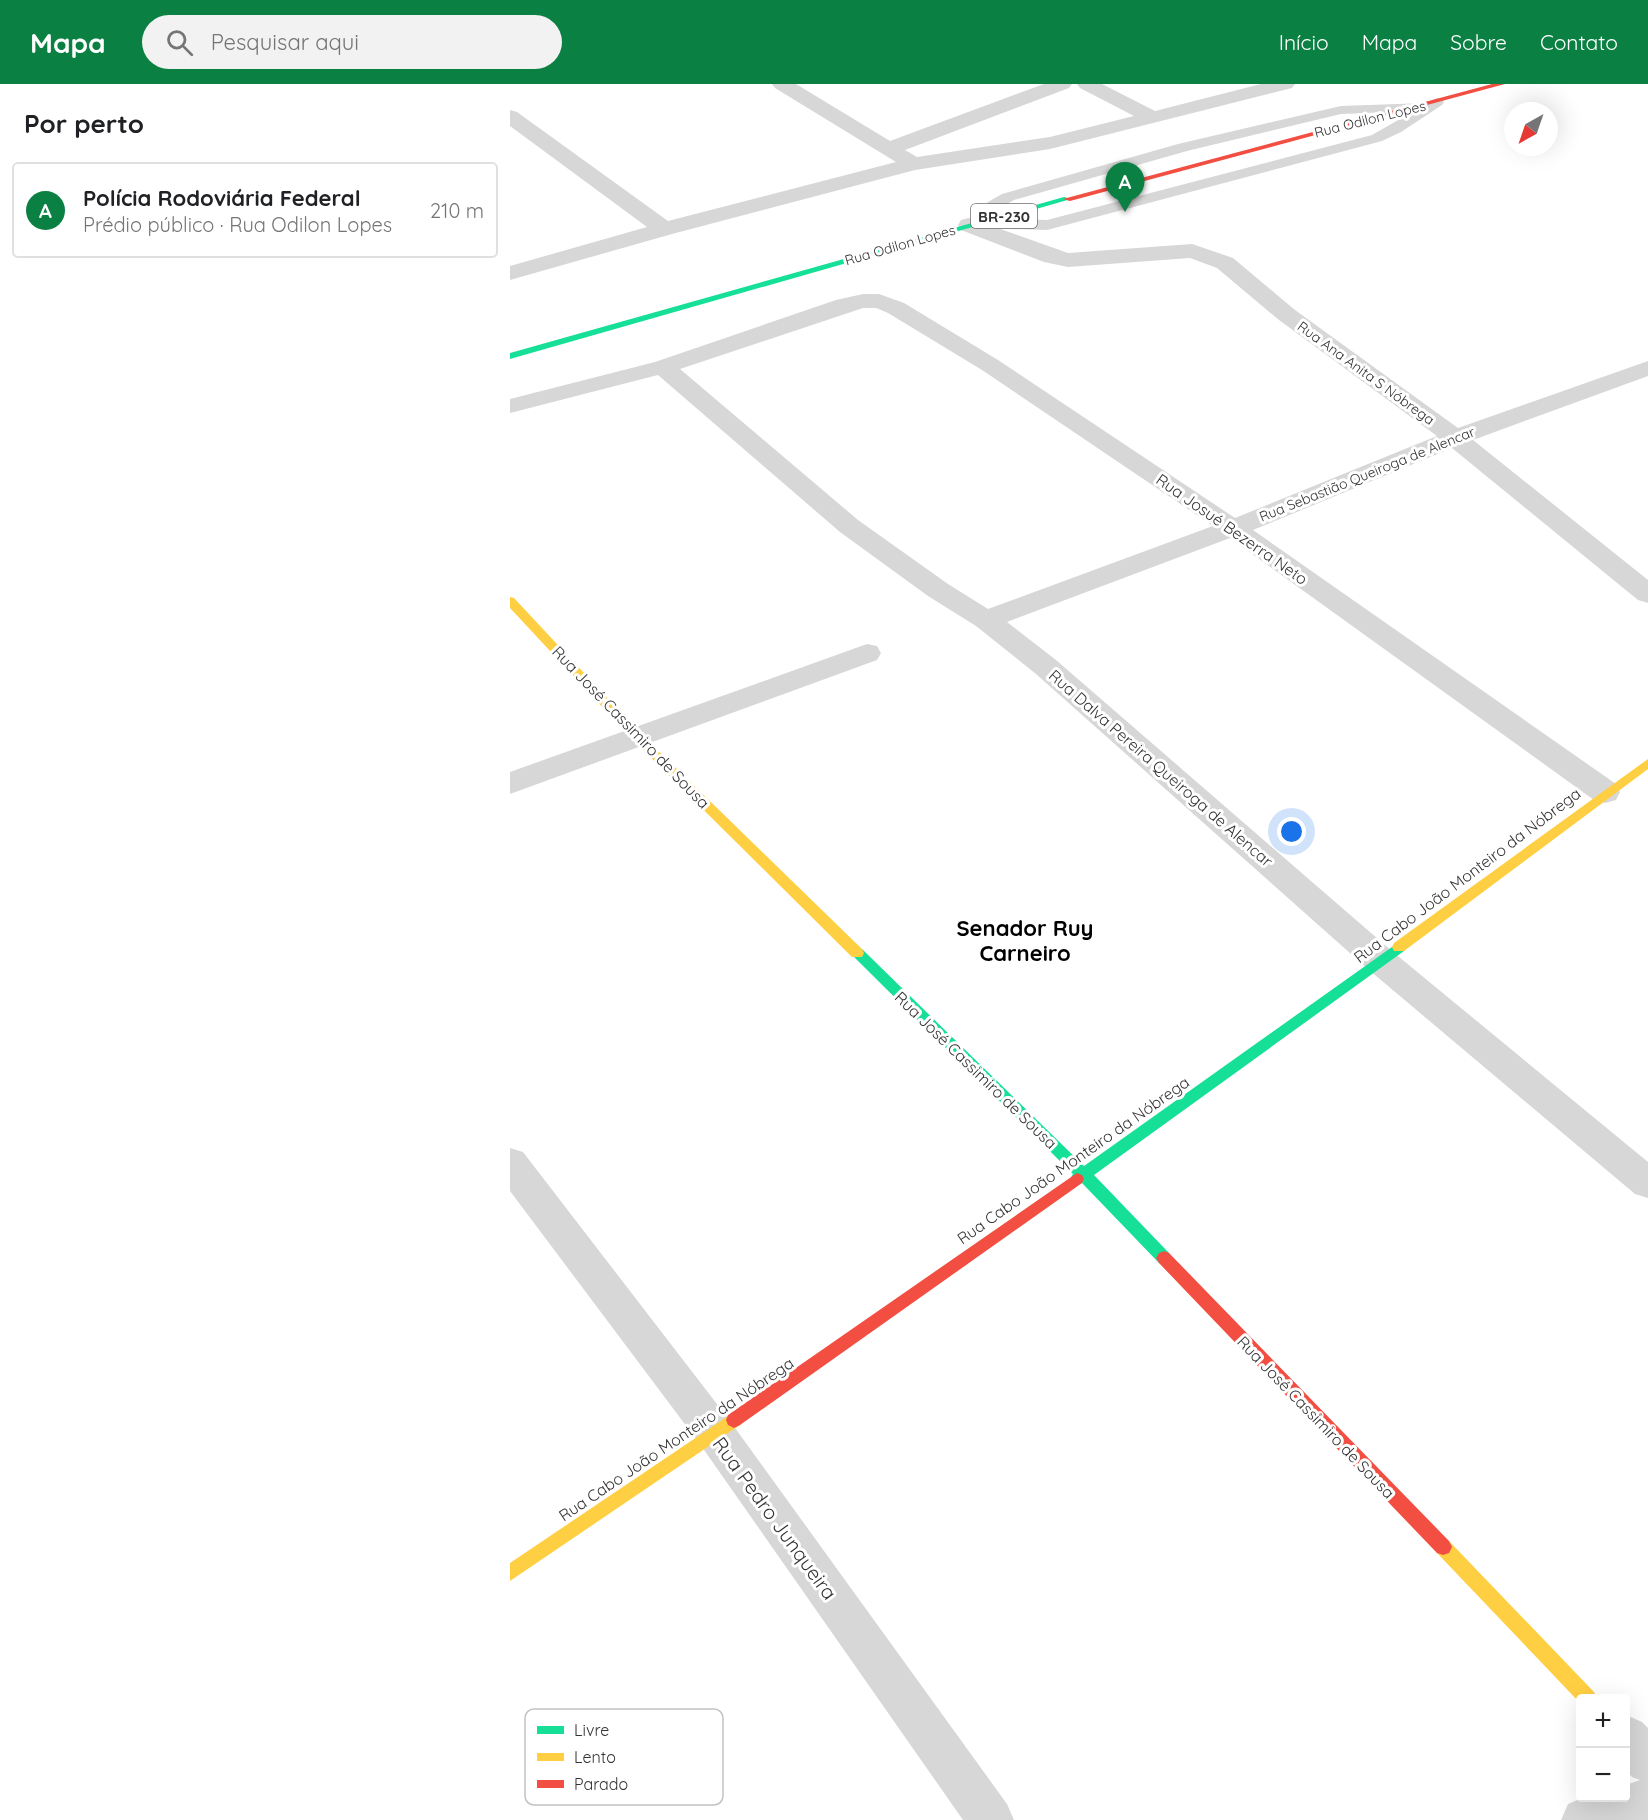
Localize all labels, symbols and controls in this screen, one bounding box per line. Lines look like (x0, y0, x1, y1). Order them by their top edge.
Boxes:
search box (142, 15, 562, 69)
text: Mapa (30, 25, 106, 60)
icon: search (163, 26, 196, 59)
text: Pesquisar aqui (211, 28, 359, 56)
text: Início (1279, 29, 1329, 55)
text: Mapa (1362, 29, 1417, 55)
text: Sobre (1450, 29, 1507, 55)
text: Contato (1540, 29, 1618, 55)
street label: Rua Odilon Lopes (1312, 96, 1428, 142)
north arrow (1504, 102, 1558, 156)
text: Por perto (24, 107, 144, 140)
pin: A (1106, 162, 1144, 212)
text: Polícia Rodoviária Federal (83, 184, 361, 212)
text: A (39, 198, 52, 223)
text: 210 m (430, 198, 484, 223)
road number: BR-230 (971, 204, 1037, 228)
text: Prédio público · Rua Odilon Lopes (83, 212, 392, 237)
street label: Rua Odilon Lopes (843, 221, 957, 269)
street label: Rua Ana Anita S Nóbrega (1294, 317, 1438, 429)
street label: Rua Sebastião Queiroga de Alencar (1257, 422, 1478, 526)
street label: Rua Josué Bezerra Neto (1152, 469, 1312, 589)
street label: Rua José Cassimiro de Sousa (548, 642, 714, 812)
street label: Rua Dalva Pereira Queiroga de Alencar (1045, 665, 1277, 871)
street label: Rua Cabo João Monteiro da Nóbrega (1350, 783, 1584, 967)
your location (1277, 817, 1306, 846)
district label: Senador Ruy Carneiro (956, 914, 1094, 967)
street label: Rua José Cassimiro de Sousa (891, 987, 1061, 1153)
street label: Rua Cabo João Monteiro da Nóbrega (953, 1072, 1193, 1248)
street label: Rua José Cassimiro de Sousa (1233, 1332, 1399, 1502)
street label: Rua Cabo João Monteiro da Nóbrega (555, 1353, 797, 1525)
street label: Rua Pedro Junqueira (708, 1432, 842, 1604)
map controls (1576, 1694, 1630, 1802)
button: + (1576, 1694, 1630, 1748)
legend (525, 1709, 723, 1805)
text: Livre (574, 1720, 609, 1740)
text: Lento (574, 1747, 616, 1767)
button: − (1576, 1748, 1630, 1802)
text: Parado (574, 1774, 628, 1794)

